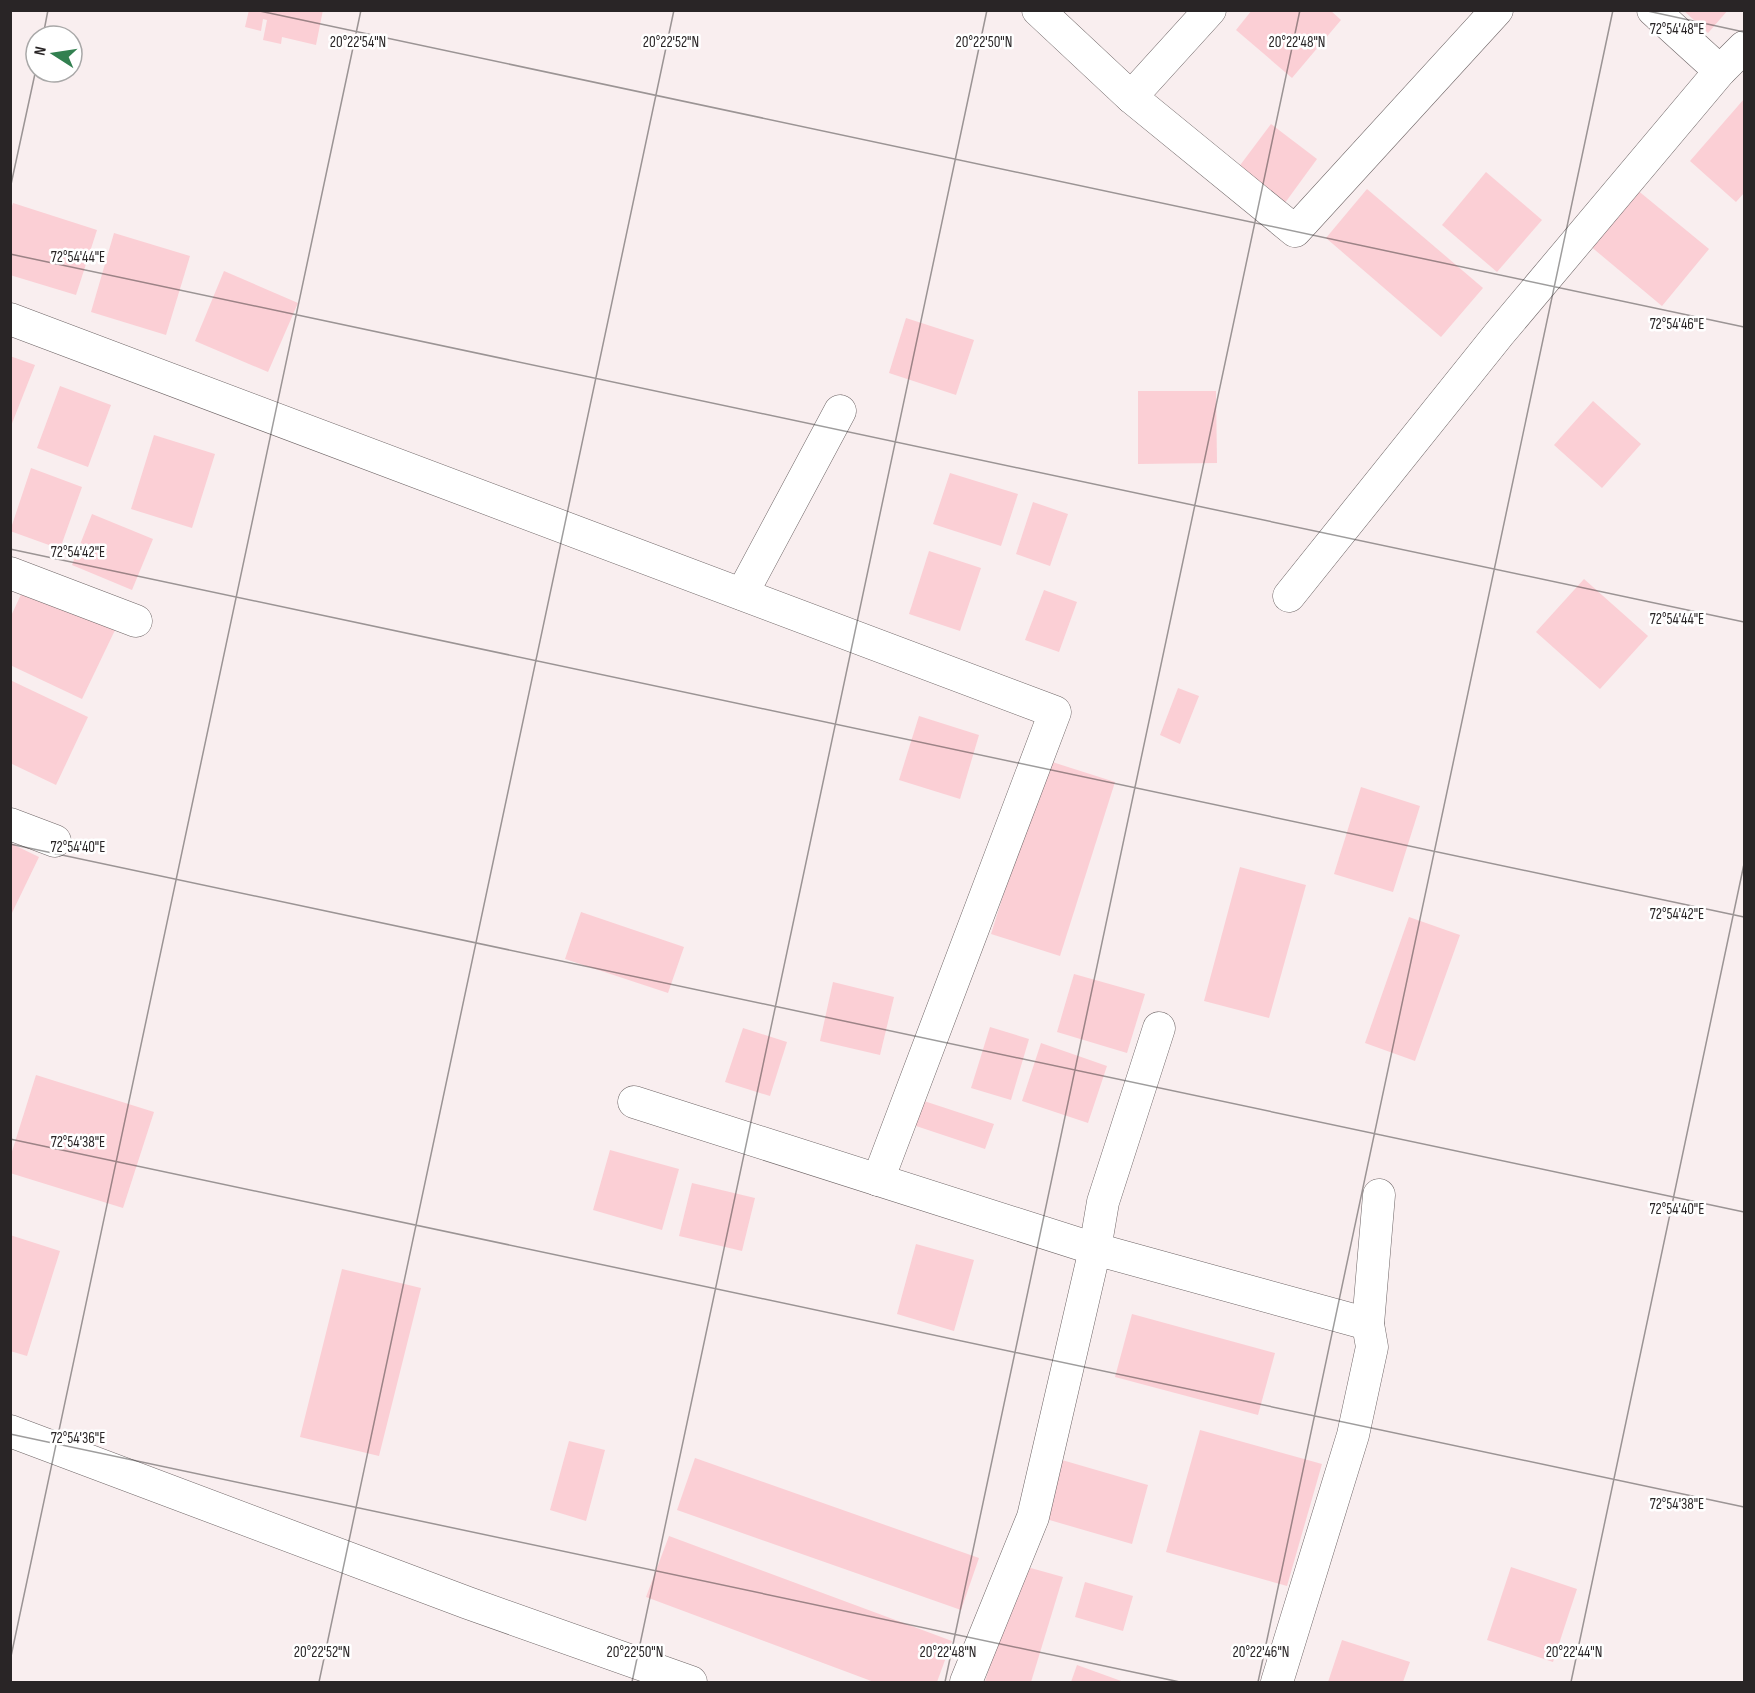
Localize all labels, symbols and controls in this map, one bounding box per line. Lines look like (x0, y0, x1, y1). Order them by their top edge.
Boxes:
text: 72°54'48"E (1650, 20, 1704, 39)
north arrow (24, 24, 84, 84)
text: 20°22'54"N (330, 33, 386, 52)
text: 20°22'52"N (643, 33, 699, 52)
text: 20°22'50"N (956, 33, 1012, 52)
text: 20°22'48"N (1269, 33, 1325, 52)
text: N (31, 45, 51, 57)
text: 72°54'44"E (51, 248, 105, 267)
text: 72°54'46"E (1650, 315, 1704, 334)
text: 72°54'42"E (51, 543, 105, 562)
text: 72°54'44"E (1650, 610, 1704, 629)
text: 72°54'40"E (51, 838, 105, 857)
text: 72°54'42"E (1650, 905, 1704, 924)
text: 72°54'38"E (51, 1133, 105, 1152)
text: 72°54'40"E (1650, 1200, 1704, 1219)
text: 72°54'36"E (51, 1429, 105, 1448)
text: 72°54'38"E (1650, 1495, 1704, 1514)
text: 20°22'52"N (294, 1643, 350, 1662)
text: 20°22'50"N (607, 1643, 663, 1662)
text: 20°22'48"N (920, 1643, 976, 1662)
text: 20°22'46"N (1233, 1643, 1289, 1662)
text: 20°22'44"N (1546, 1643, 1602, 1662)

